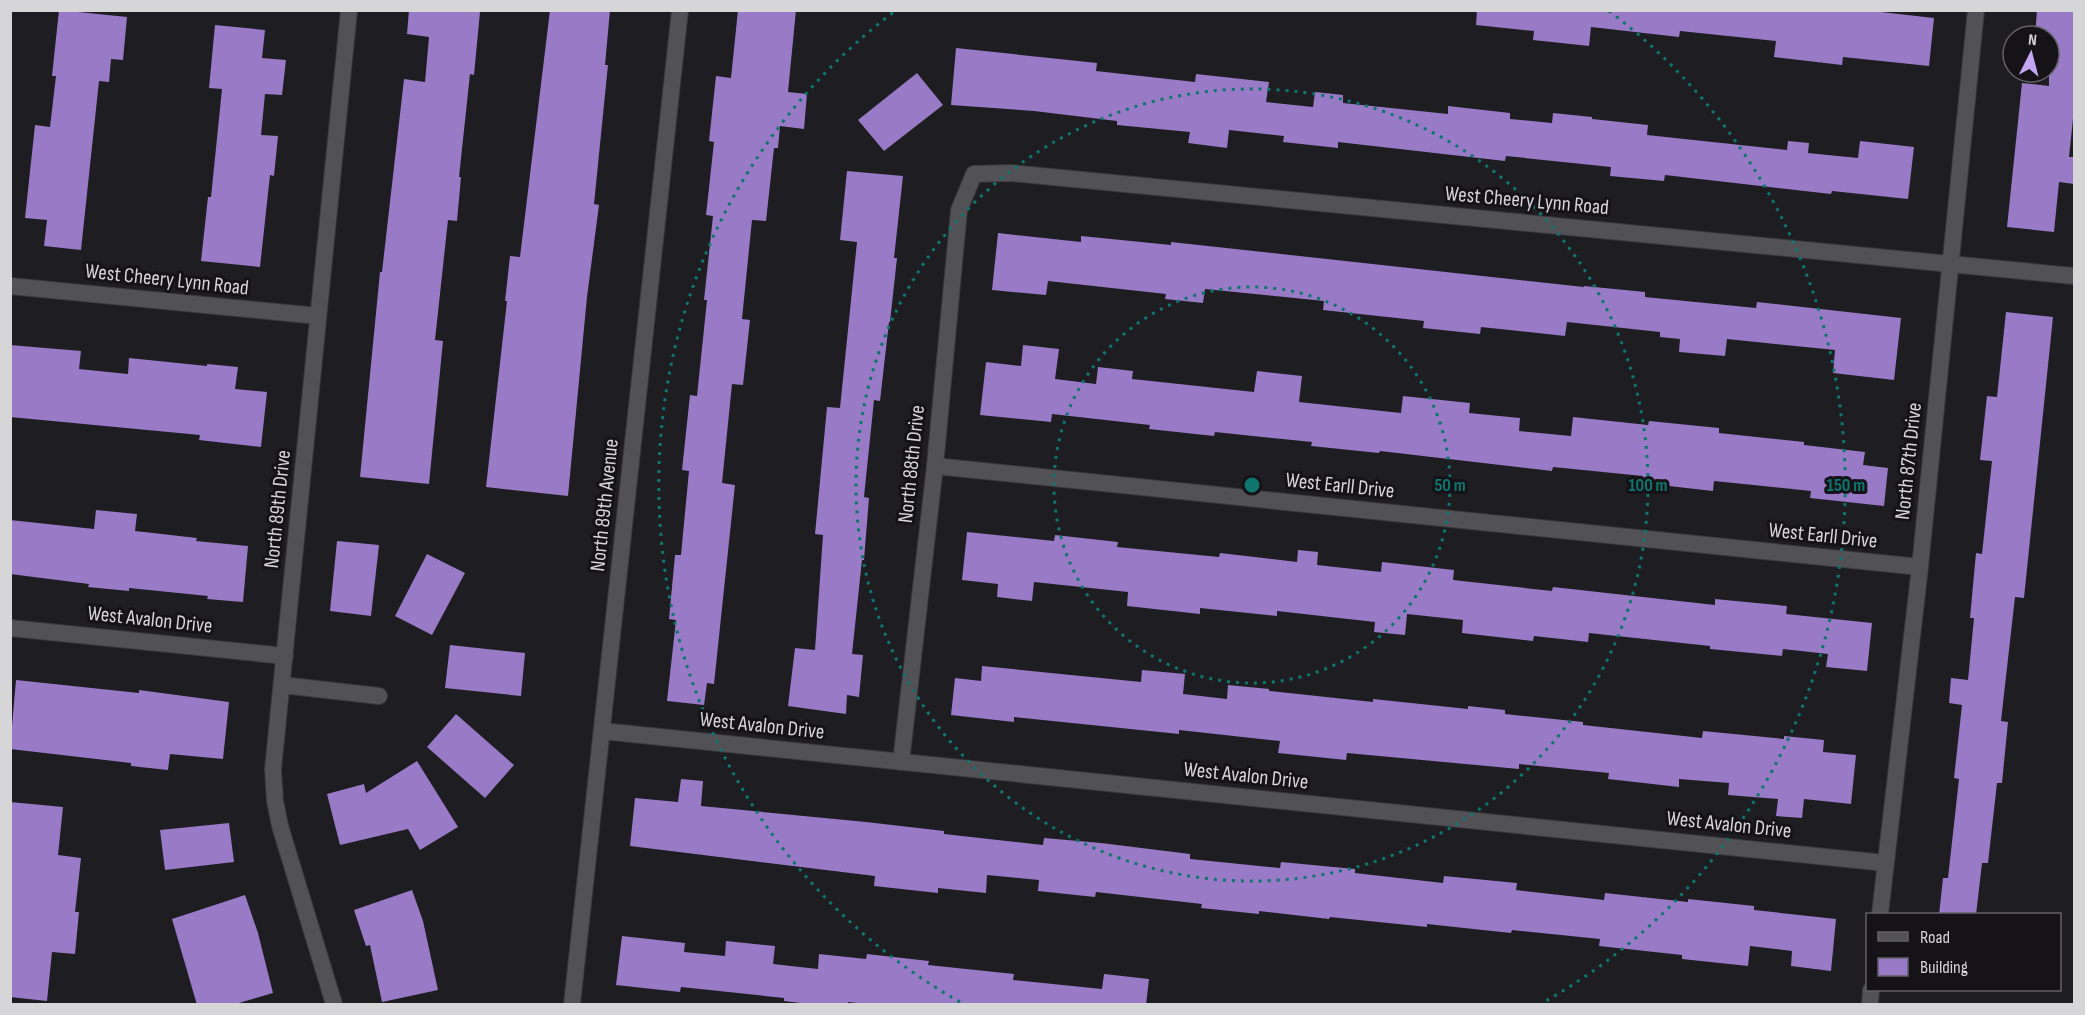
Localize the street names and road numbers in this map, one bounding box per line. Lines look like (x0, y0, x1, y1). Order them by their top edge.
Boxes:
street label: West Cheery Lynn Road (1444, 181, 1610, 220)
street label: West Cheery Lynn Road (84, 258, 250, 301)
street label: North 87th Drive (1890, 401, 1927, 521)
street label: North 88th Drive (893, 404, 930, 524)
street label: North 89th Avenue (585, 438, 624, 573)
street label: North 89th Drive (259, 449, 296, 569)
street label: West Earll Drive (1284, 467, 1396, 504)
street label: West Earll Drive (1767, 517, 1879, 554)
street label: West Avalon Drive (86, 601, 214, 638)
street label: West Avalon Drive (698, 707, 826, 744)
street label: West Avalon Drive (1182, 757, 1310, 794)
street label: West Avalon Drive (1665, 806, 1793, 843)

